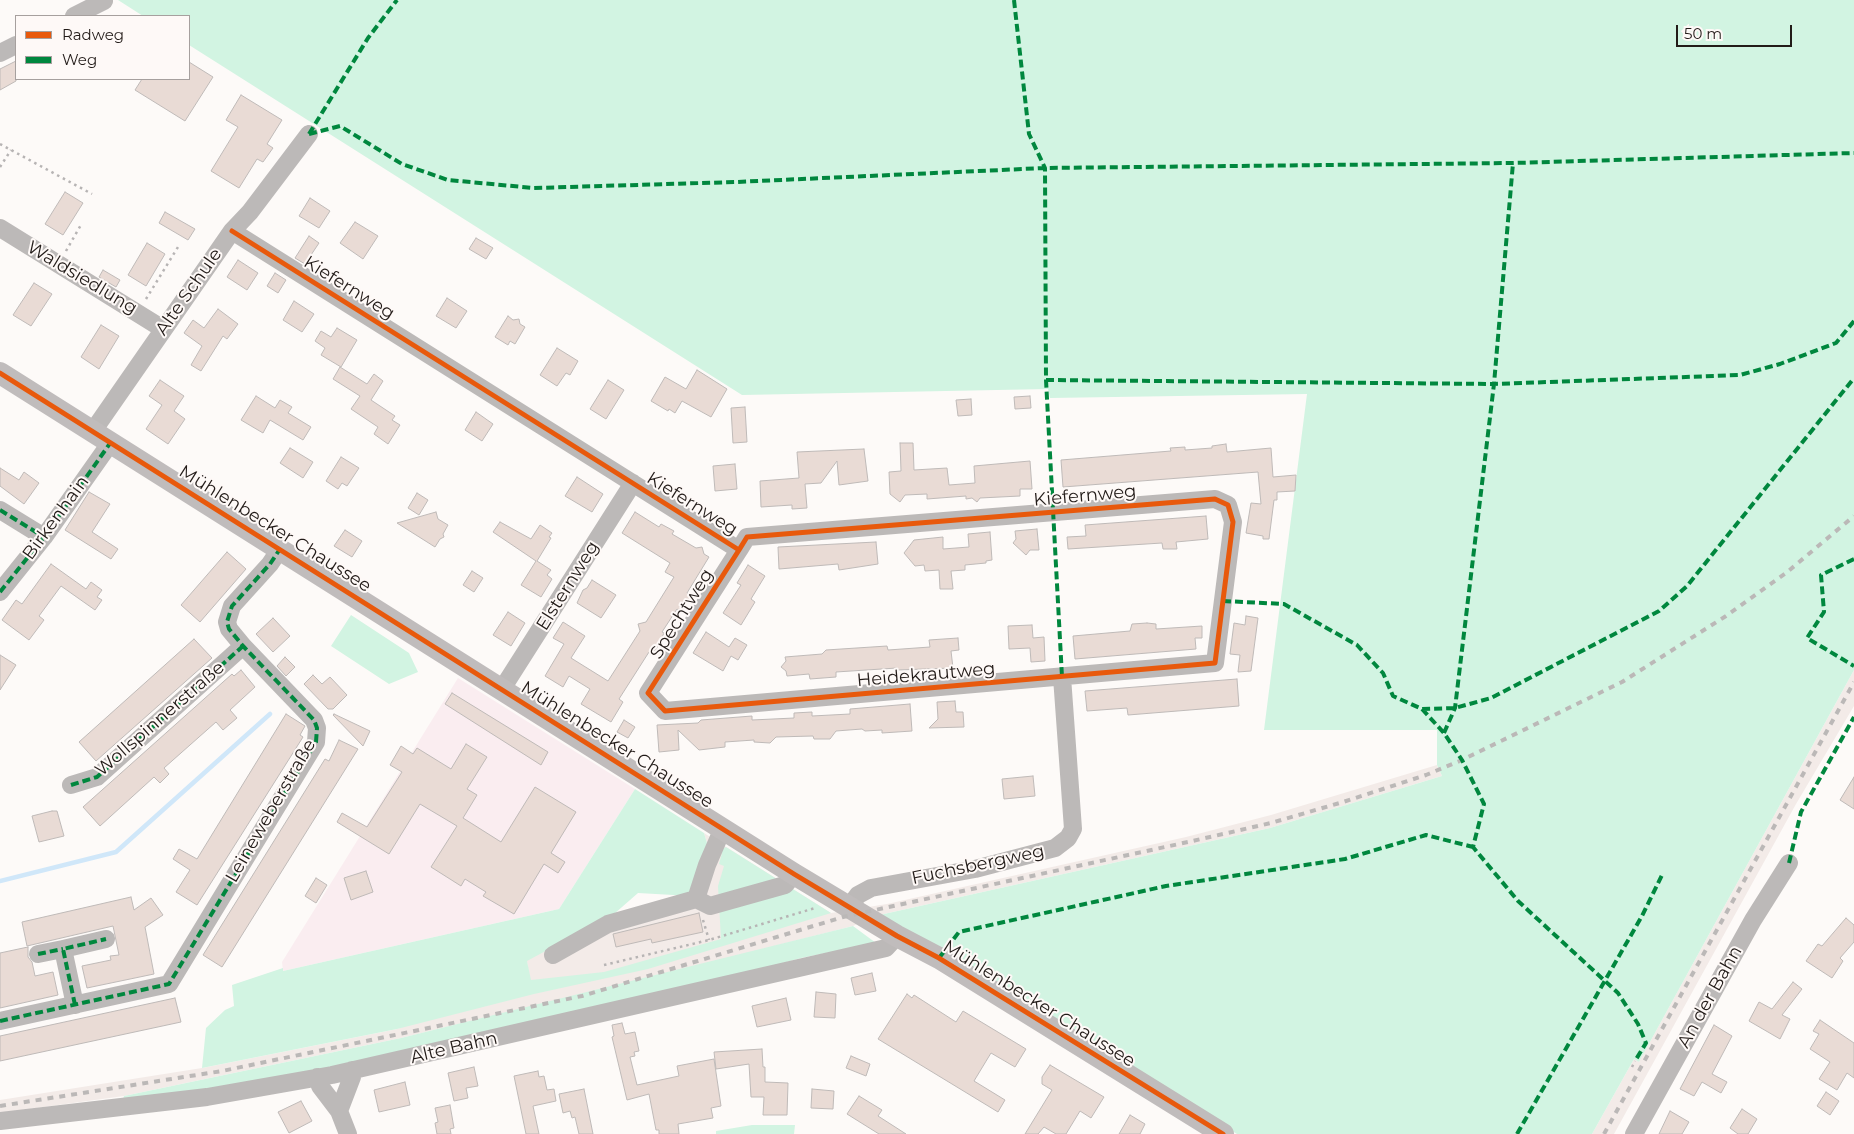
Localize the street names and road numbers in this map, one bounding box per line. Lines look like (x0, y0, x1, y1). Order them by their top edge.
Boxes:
street label: Waldsiedlung (23, 237, 141, 319)
street label: Alte Schule (151, 244, 227, 340)
street label: Kiefernweg (300, 252, 398, 324)
street label: Mühlenbecker Chaussee (175, 461, 375, 597)
street label: Kiefernweg (643, 468, 741, 540)
street label: Birkenhain (18, 472, 94, 564)
street label: Kiefernweg (1033, 481, 1137, 511)
street label: Elsternweg (532, 537, 604, 635)
street label: Spechtweg (646, 565, 718, 663)
street label: Wollspinnerstraße (91, 657, 229, 781)
street label: Heidekrautweg (856, 658, 996, 692)
street label: Mühlenbecker Chaussee (517, 677, 717, 813)
street label: Leineweberstraße (221, 736, 321, 886)
street label: Fuchsbergweg (910, 840, 1046, 890)
street label: Mühlenbecker Chaussee (939, 936, 1139, 1072)
street label: An der Bahn (1673, 942, 1747, 1052)
street label: Alte Bahn (408, 1028, 500, 1068)

